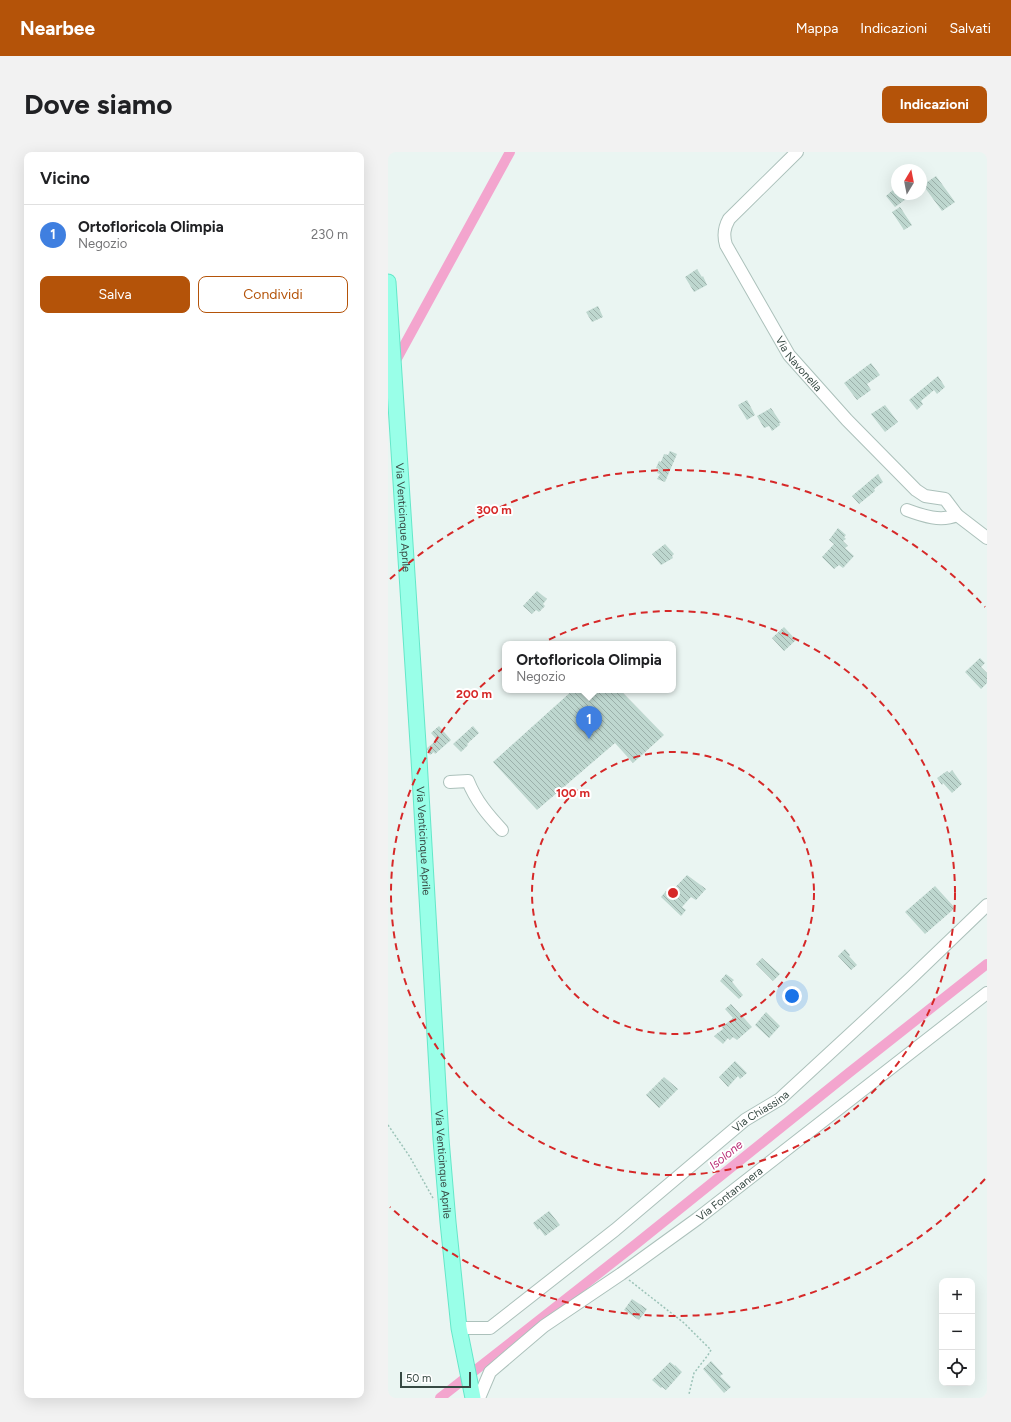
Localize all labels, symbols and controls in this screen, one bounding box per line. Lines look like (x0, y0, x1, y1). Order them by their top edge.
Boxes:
text: Nearbee (20, 17, 95, 40)
text: Mappa (796, 20, 838, 37)
text: Indicazioni (860, 20, 927, 37)
text: Salvati (949, 20, 991, 37)
button: Indicazioni (882, 86, 987, 123)
text: Dove siamo (24, 87, 173, 121)
north arrow (891, 164, 927, 200)
text: Vicino (40, 168, 90, 188)
text: Ortofloricola Olimpia (78, 218, 224, 236)
text: 1 (50, 227, 56, 242)
text: 230 m (311, 227, 348, 242)
text: Negozio (78, 236, 127, 251)
button: Salva (40, 276, 190, 313)
button: Condividi (198, 276, 348, 313)
street label: Via Navonella (773, 334, 824, 394)
street label: Via Venticinque Aprile (393, 463, 413, 572)
text: 300 m (476, 503, 512, 517)
popup (502, 641, 676, 693)
text: Ortofloricola Olimpia (516, 651, 662, 669)
text: Negozio (516, 669, 565, 684)
text: 200 m (456, 687, 492, 701)
pin: 1 (576, 706, 602, 739)
street label: Via Venticinque Aprile (414, 786, 433, 896)
text: 100 m (556, 786, 590, 800)
centre of rings (666, 886, 680, 900)
your location (782, 986, 802, 1006)
street label: Via Chiassina (730, 1088, 792, 1135)
street label: Via Venticinque Aprile (432, 1109, 454, 1219)
water label: Isolone (707, 1137, 746, 1173)
street label: Via Fontananera (694, 1164, 765, 1224)
map controls (939, 1278, 975, 1386)
button: + (939, 1278, 975, 1314)
button: − (939, 1314, 975, 1350)
button: locate (939, 1350, 975, 1386)
scale bar (400, 1370, 471, 1389)
text: 50 m (406, 1372, 431, 1385)

